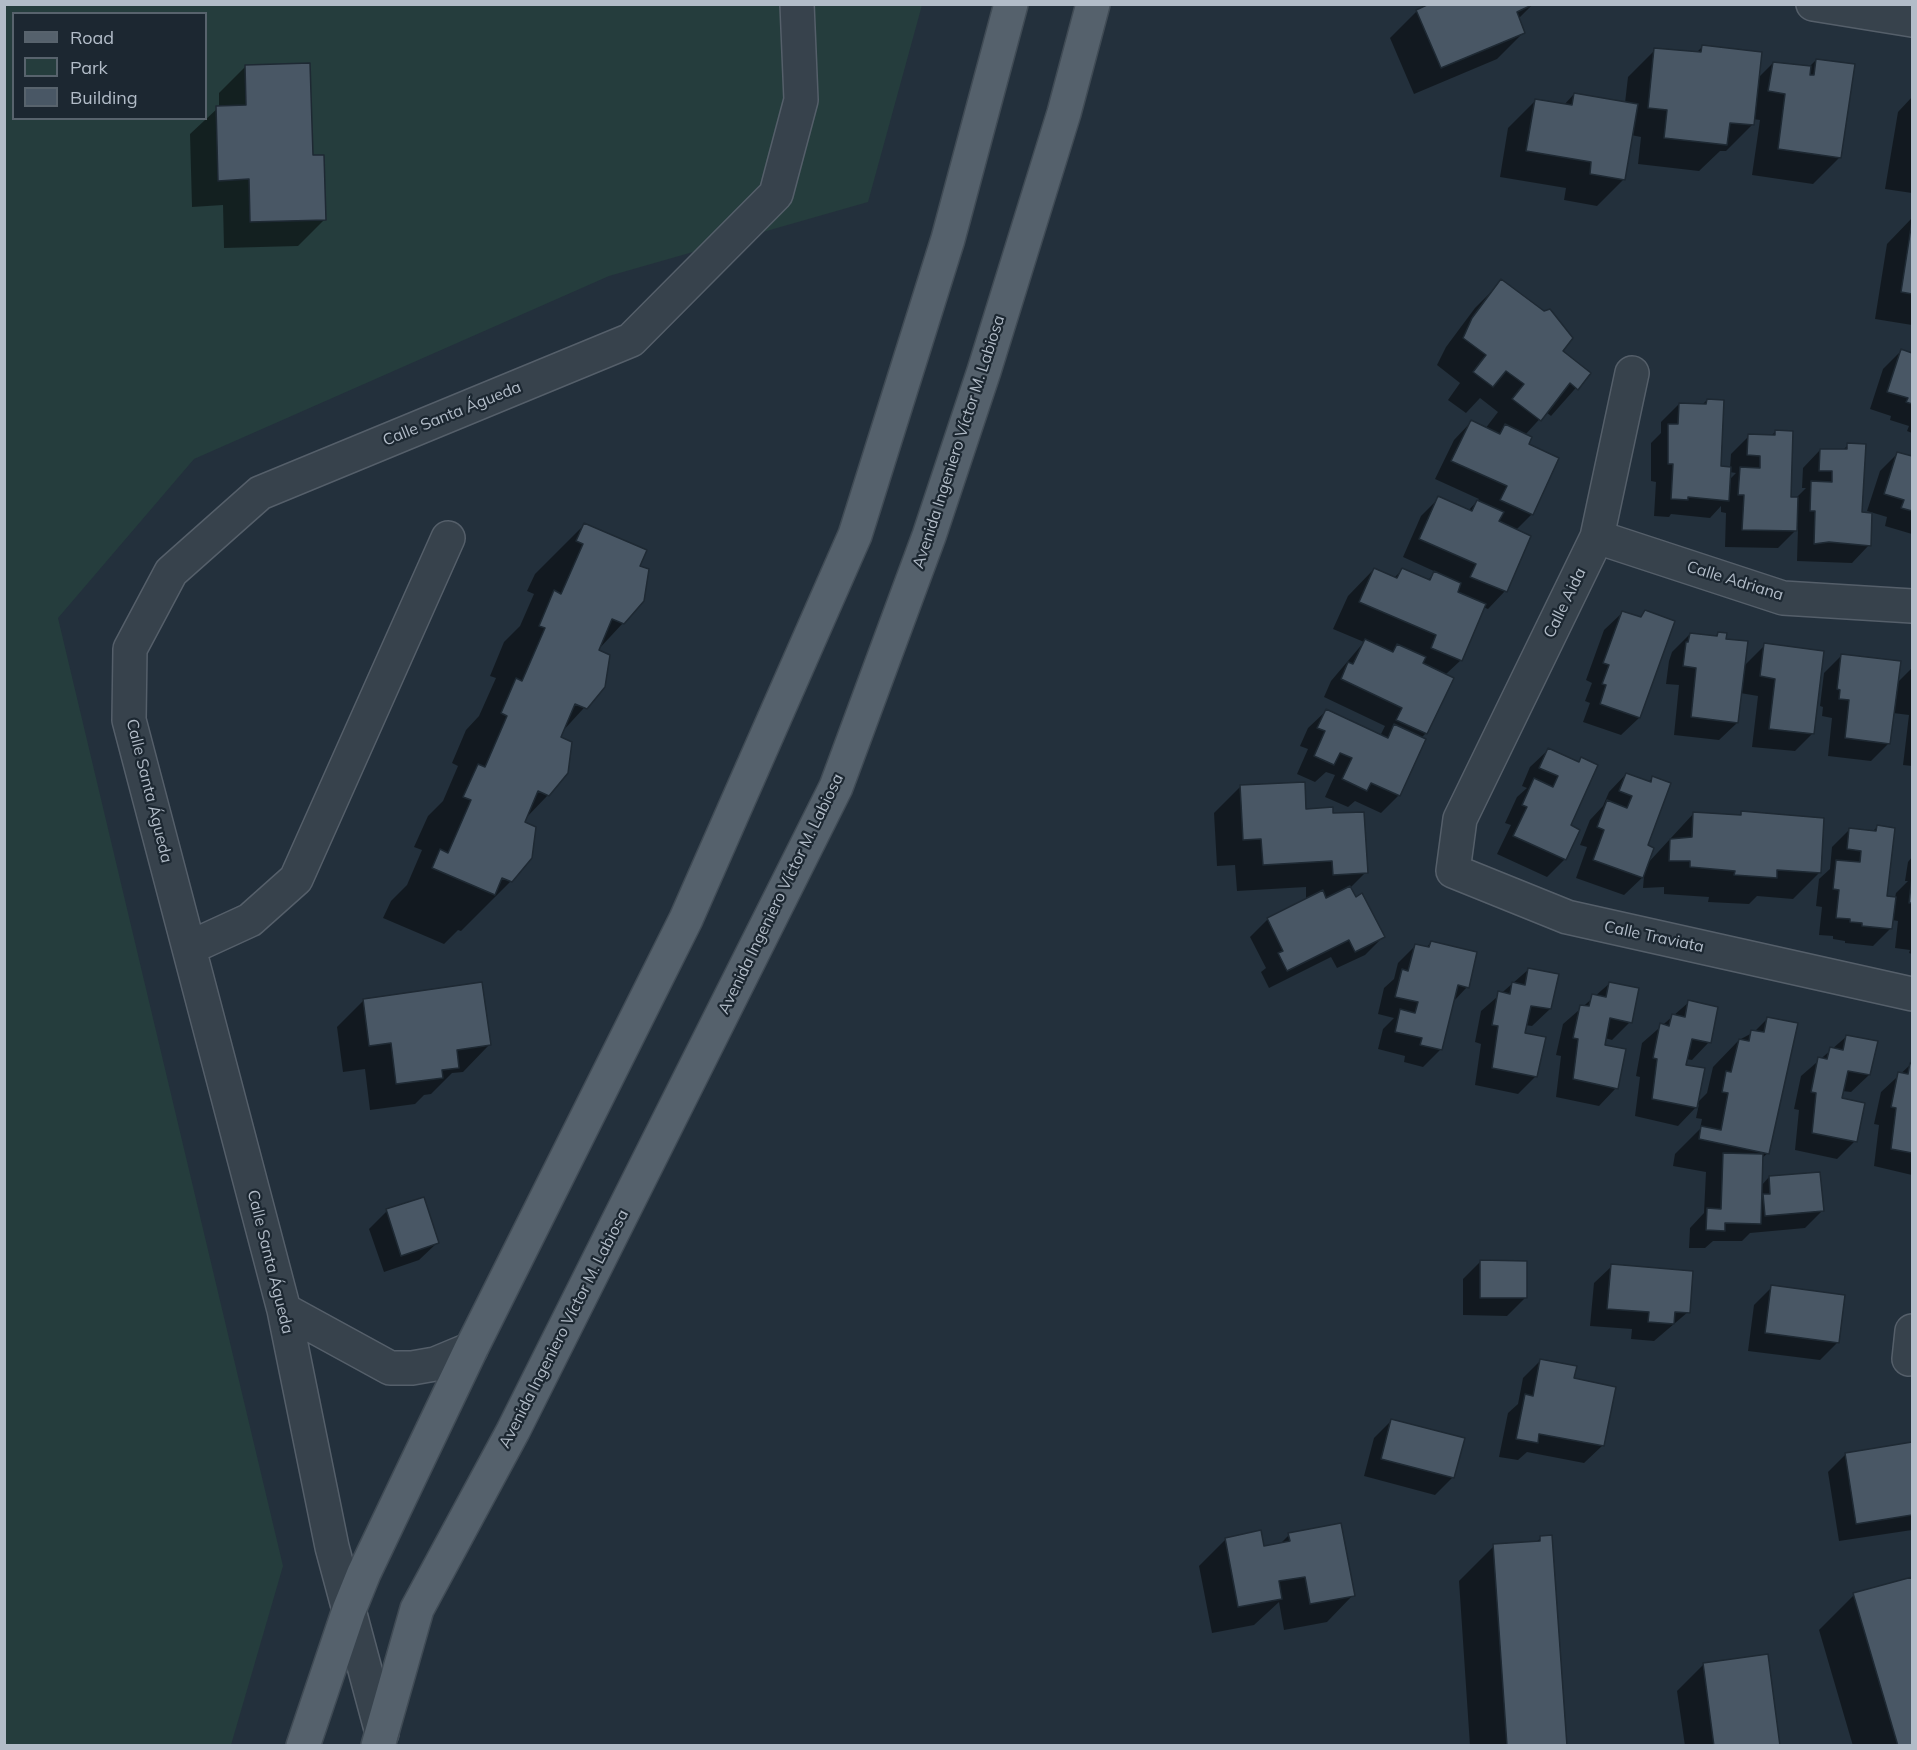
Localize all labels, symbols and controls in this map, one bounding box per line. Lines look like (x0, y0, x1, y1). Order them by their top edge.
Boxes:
legend (12, 12, 207, 120)
text: Road (70, 26, 114, 49)
text: Park (70, 56, 108, 79)
text: Building (70, 86, 138, 109)
street label: Avenida Ingeniero Víctor M. Labiosa (909, 313, 1009, 571)
street label: Calle Santa Águeda (380, 377, 524, 451)
street label: Calle Adriana (1684, 557, 1786, 605)
street label: Calle Aida (1540, 565, 1590, 641)
street label: Calle Santa Águeda (122, 717, 176, 865)
street label: Avenida Ingeniero Víctor M. Labiosa (714, 771, 848, 1017)
street label: Calle Traviata (1602, 917, 1706, 957)
street label: Calle Santa Águeda (243, 1188, 297, 1336)
street label: Avenida Ingeniero Víctor M. Labiosa (495, 1206, 633, 1452)

